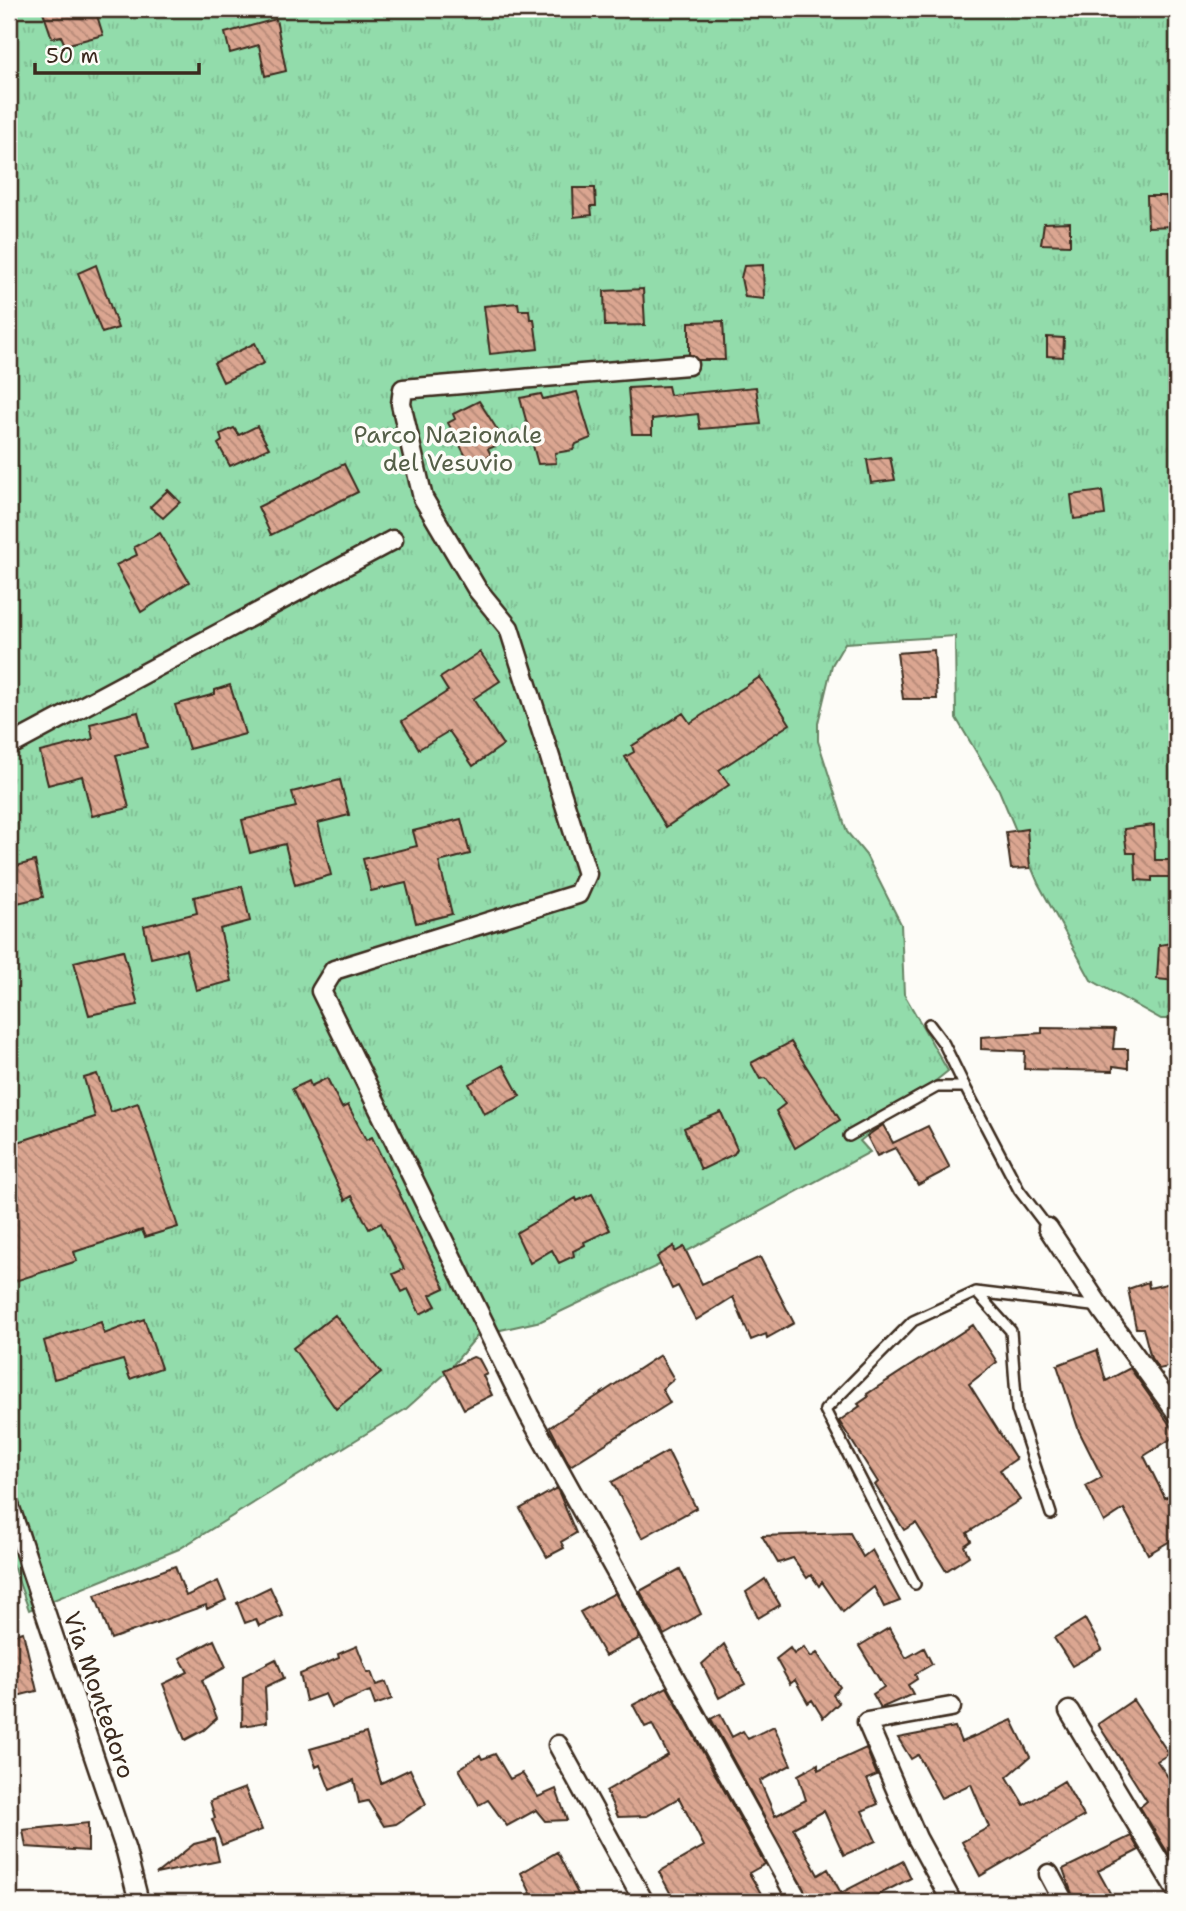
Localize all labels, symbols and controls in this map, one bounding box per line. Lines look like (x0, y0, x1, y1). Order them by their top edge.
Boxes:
scale bar (35, 32, 200, 76)
text: 50 m (46, 42, 99, 70)
park label: Parco Nazionale del Vesuvio (353, 419, 543, 479)
street label: Via Montedoro (55, 1607, 143, 1783)

